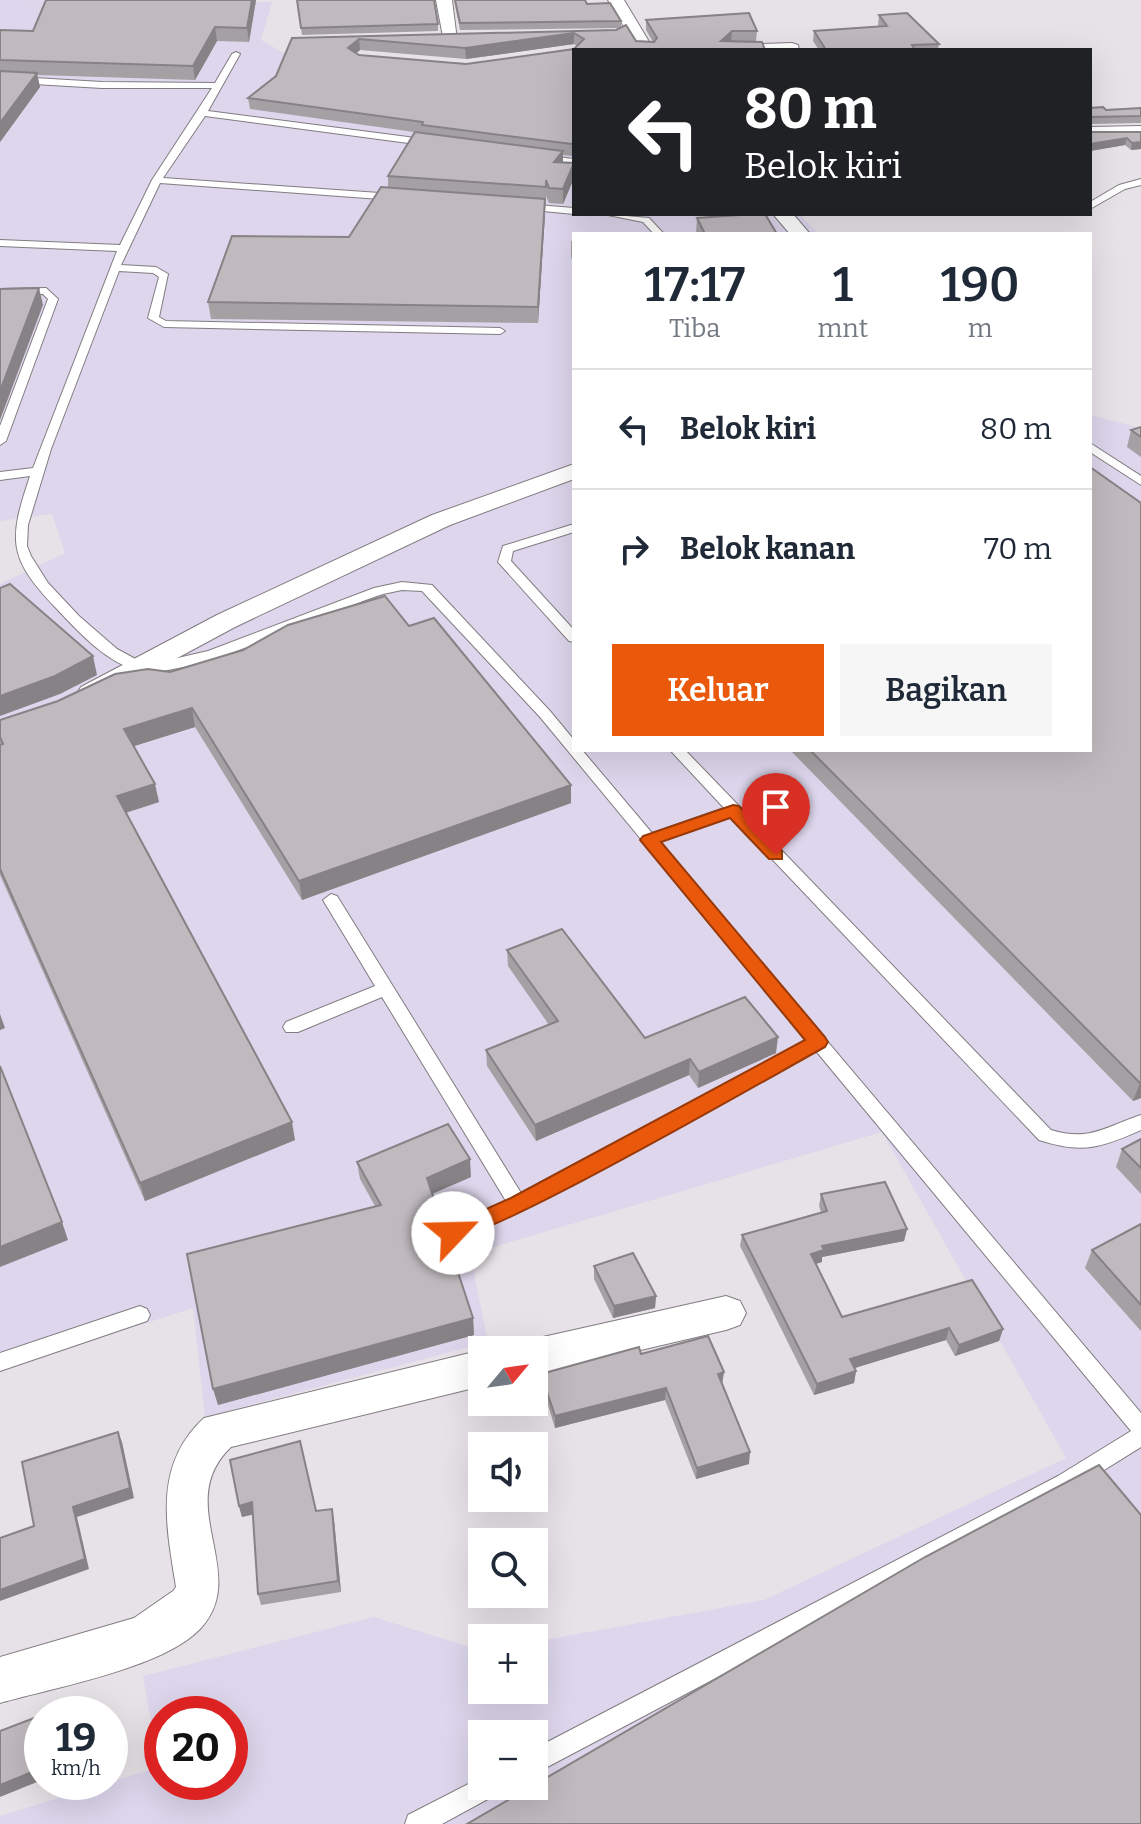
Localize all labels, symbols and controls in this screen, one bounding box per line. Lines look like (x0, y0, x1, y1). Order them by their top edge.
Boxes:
text: 80 m (744, 76, 877, 143)
icon: left (612, 80, 716, 184)
text: Belok kiri (744, 144, 902, 188)
text: 17:17 (644, 256, 745, 314)
text: 1 (833, 256, 853, 314)
text: 190 (941, 256, 1020, 314)
text: Tiba (669, 313, 721, 344)
text: mnt (818, 313, 868, 344)
text: m (968, 313, 993, 344)
icon: left (612, 407, 656, 451)
text: Belok kiri (680, 411, 816, 447)
text: 80 m (980, 411, 1052, 447)
icon: right (612, 527, 656, 571)
text: Belok kanan (680, 531, 855, 567)
text: 70 m (984, 531, 1052, 567)
button: Keluar (612, 644, 824, 736)
button: Bagikan (840, 644, 1052, 736)
pin (742, 773, 810, 855)
icon: arrive (754, 785, 798, 829)
position arrow (411, 1191, 495, 1275)
north arrow (468, 1336, 548, 1416)
map controls (468, 1336, 548, 1800)
button: sound (468, 1432, 548, 1512)
button: search (468, 1528, 548, 1608)
button: + (468, 1624, 548, 1704)
speed limit sign: 20 (144, 1696, 248, 1800)
text: 19 (56, 1714, 96, 1762)
button: − (468, 1720, 548, 1800)
text: km/h (51, 1756, 101, 1780)

